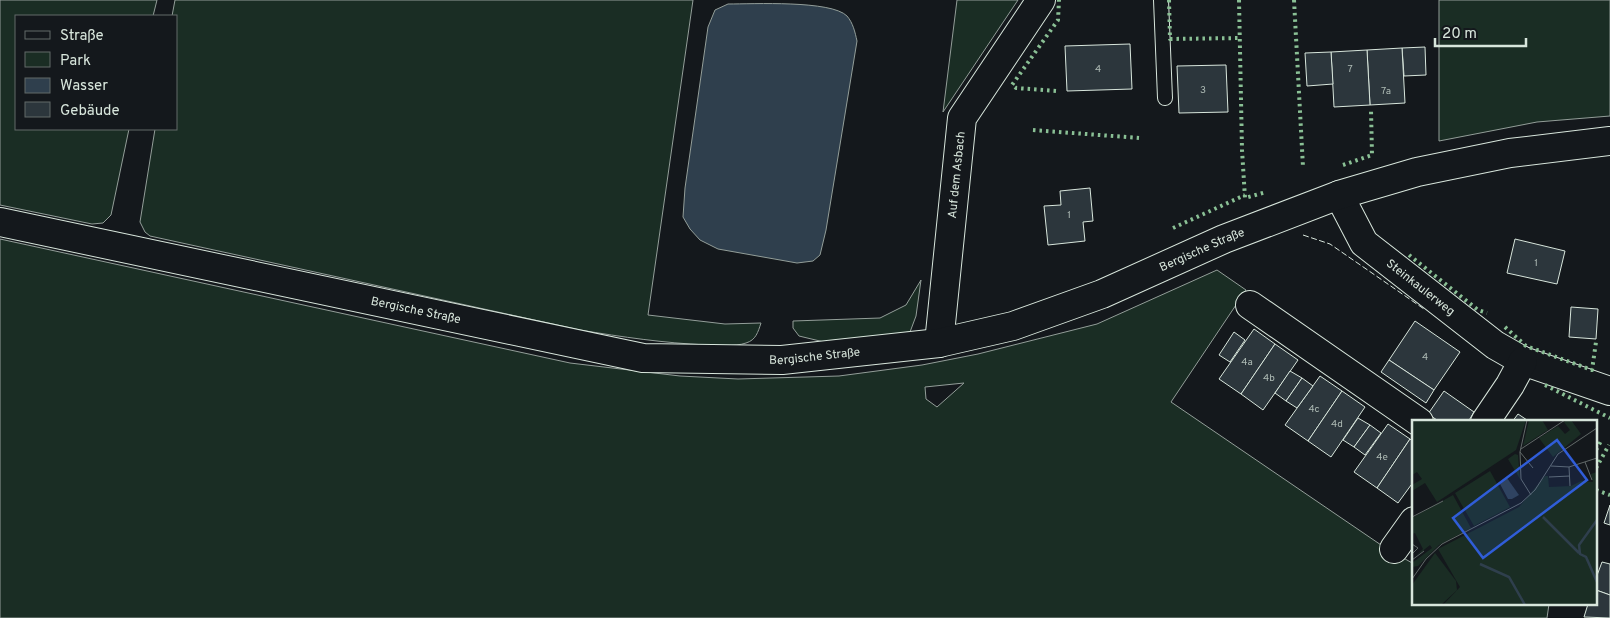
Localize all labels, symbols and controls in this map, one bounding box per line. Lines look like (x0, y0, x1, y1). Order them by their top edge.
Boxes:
legend (15, 15, 178, 130)
scale bar (1435, 15, 1526, 47)
text: 20 m (1442, 25, 1477, 44)
text: Straße (60, 27, 104, 46)
text: Park (60, 52, 91, 71)
house number: 4 (1095, 63, 1101, 76)
house number: 7 (1347, 63, 1353, 76)
text: Wasser (60, 77, 108, 96)
house number: 3 (1200, 84, 1206, 97)
house number: 7a (1381, 85, 1391, 98)
text: Gebäude (60, 102, 120, 121)
street label: Auf dem Asbach (945, 131, 970, 219)
house number: 1 (1067, 209, 1071, 222)
street label: Bergische Straße (1157, 225, 1247, 276)
street label: Steinkaulerweg (1382, 256, 1458, 320)
house number: 1 (1534, 257, 1538, 270)
street label: Bergische Straße (369, 294, 462, 328)
street label: Bergische Straße (769, 345, 861, 369)
house number: 4 (1422, 351, 1428, 364)
house number: 4a (1241, 356, 1253, 369)
house number: 4b (1263, 372, 1275, 385)
house number: 4c (1308, 403, 1320, 416)
house number: 4d (1331, 418, 1343, 431)
inset map (1412, 420, 1598, 606)
house number: 4e (1376, 451, 1388, 464)

